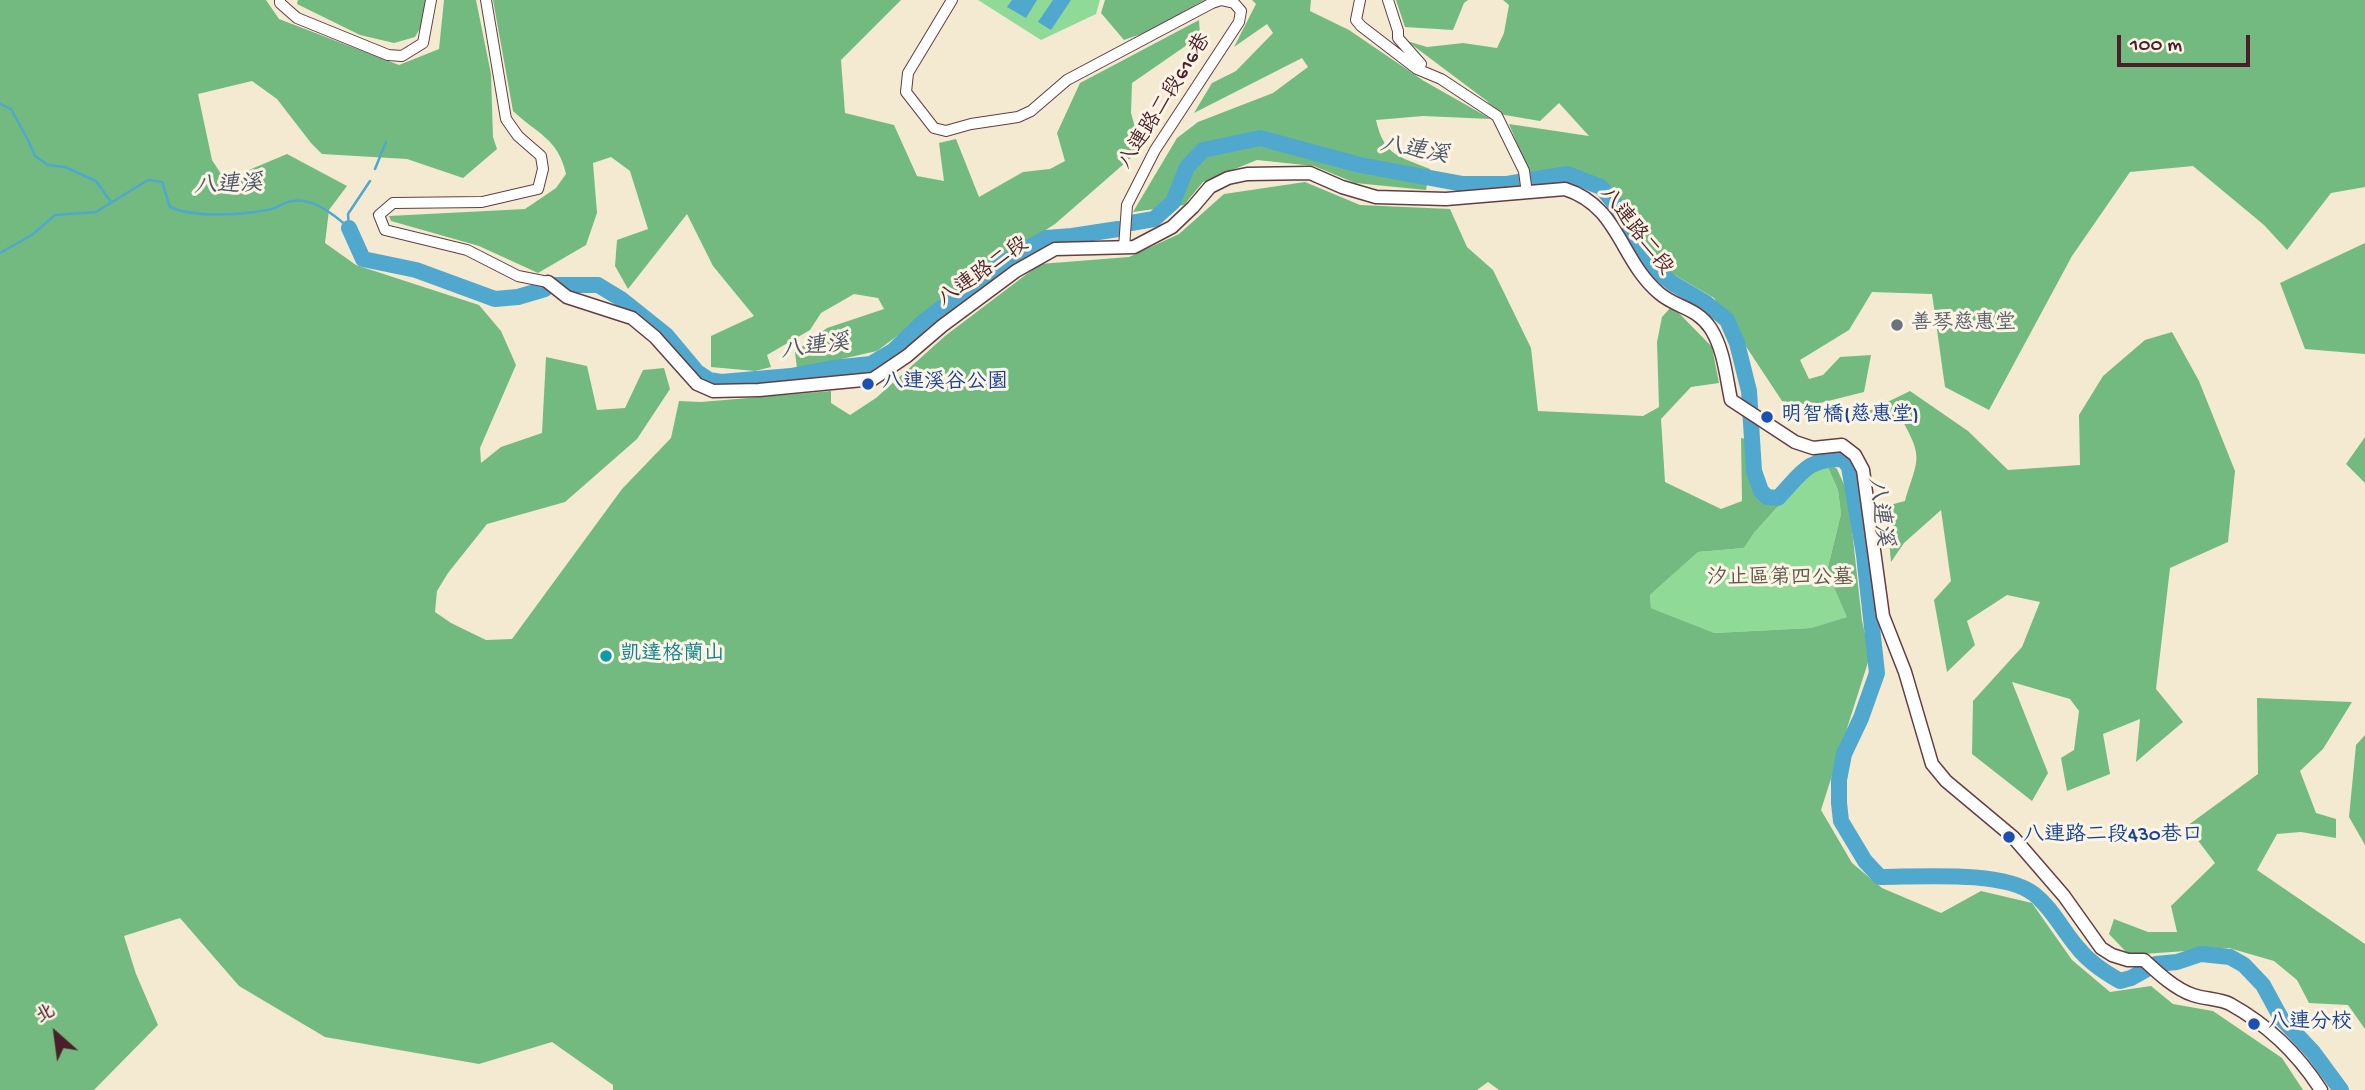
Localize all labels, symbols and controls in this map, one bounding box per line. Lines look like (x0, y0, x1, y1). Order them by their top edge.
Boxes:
scale bar (2120, 21, 2253, 65)
street label: 八連路二段616巷 (1114, 29, 1218, 175)
text: 100 m (2130, 34, 2182, 59)
water label: 八連溪 (1378, 132, 1450, 172)
water label: 八連溪 (193, 171, 263, 203)
street label: 八連路二段 (1593, 183, 1677, 281)
street label: 八連路二段 (934, 233, 1034, 313)
place label: 善琴慈惠堂 (1911, 312, 2016, 338)
marker: 善琴慈惠堂 (1889, 317, 1905, 333)
water label: 八連溪 (779, 331, 851, 367)
place label: 八連溪谷公園 (882, 371, 1008, 397)
marker: 八連溪谷公園 (860, 376, 876, 392)
place label: 明智橋(慈惠堂) (1781, 404, 1919, 430)
marker: 明智橋(慈惠堂) (1759, 409, 1775, 425)
water label: 八連溪 (1860, 476, 1896, 548)
park label: 汐止區第四公墓 (1707, 567, 1853, 593)
place label: 凱達格蘭山 (620, 643, 725, 669)
marker: 凱達格蘭山 (598, 648, 614, 664)
place label: 八連路二段430巷口 (2023, 824, 2203, 850)
marker: 八連路二段430巷口 (2001, 829, 2017, 845)
north arrow (21, 999, 91, 1069)
text: 北 (32, 1000, 60, 1030)
place label: 八連分校 (2268, 1011, 2352, 1037)
marker: 八連分校 (2246, 1016, 2262, 1032)

